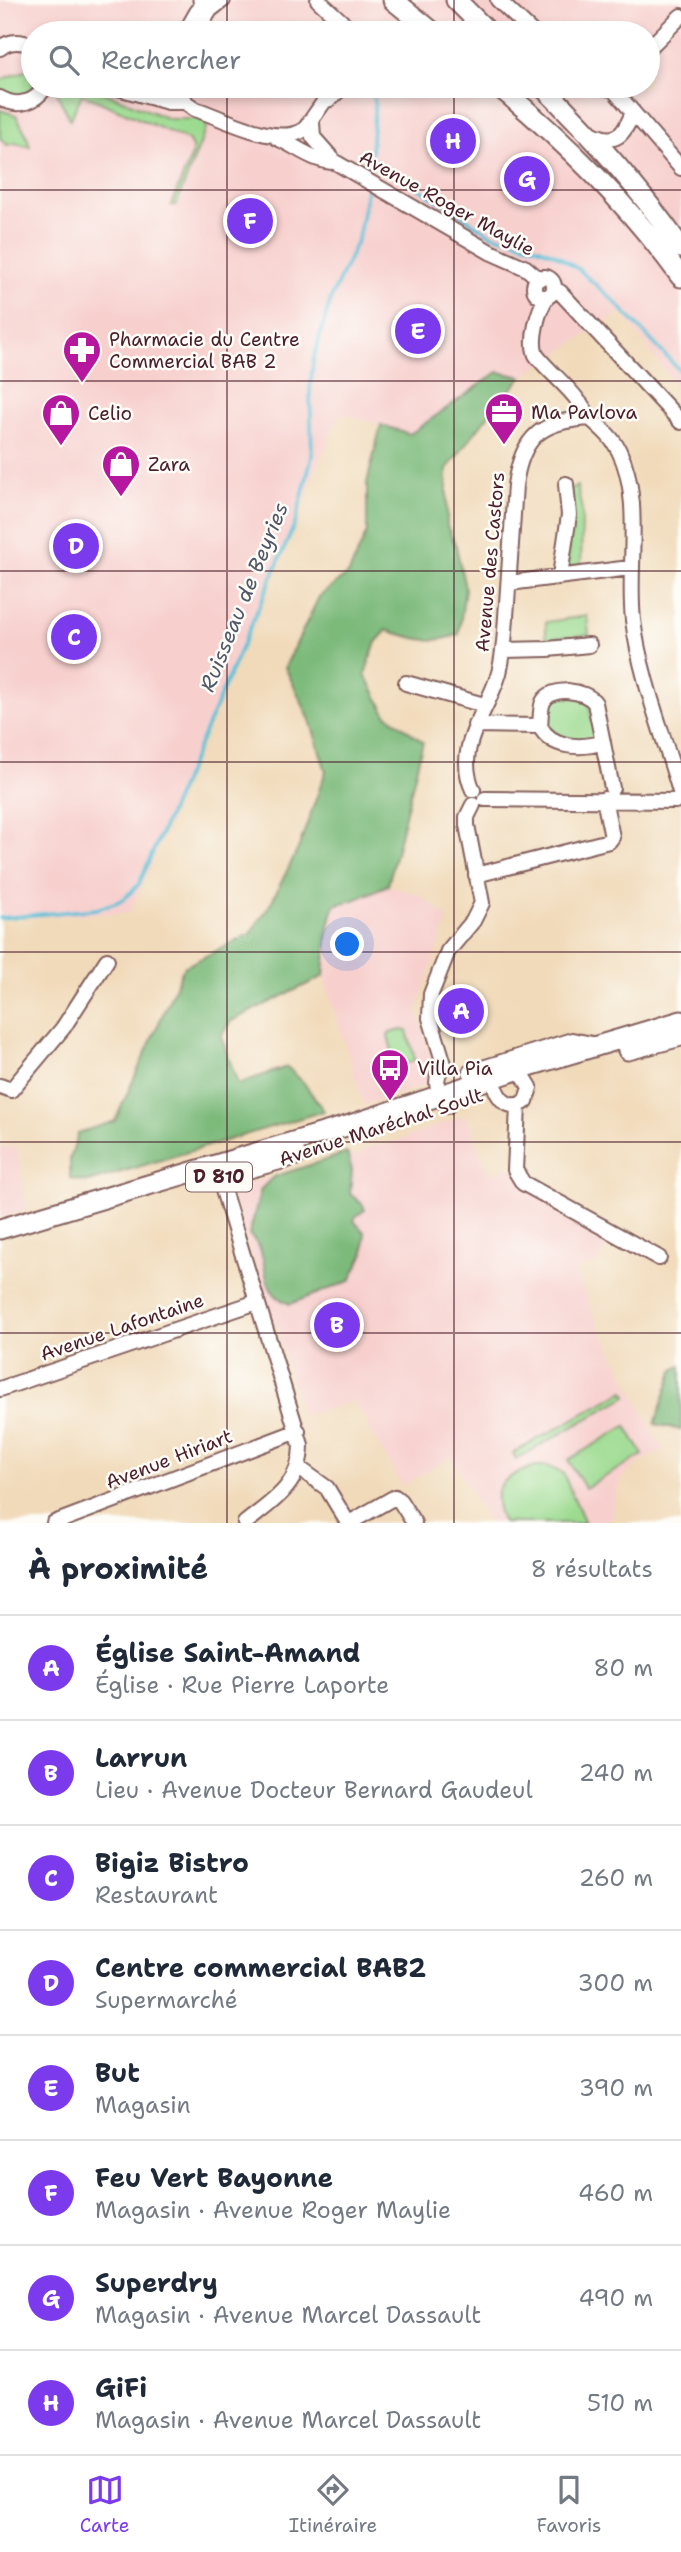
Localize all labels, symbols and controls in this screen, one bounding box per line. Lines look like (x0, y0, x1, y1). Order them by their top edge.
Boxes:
search box (21, 21, 660, 98)
icon: search (45, 41, 83, 79)
text: Rechercher (101, 42, 241, 77)
pin: H (430, 115, 476, 167)
street label: Avenue Roger Maylie (355, 144, 539, 262)
pin: G (504, 153, 550, 205)
pin: F (227, 195, 273, 247)
pin: E (395, 305, 441, 357)
place label: Pharmacie du Centre Commercial BAB 2 (109, 327, 300, 374)
pharmacy icon: Pharmacie du Centre Commercial BAB 2 (61, 329, 103, 384)
office icon: Ma Pavlova (483, 391, 525, 446)
shop icon: Celio (40, 392, 82, 447)
place label: Ma Pavlova (531, 400, 638, 425)
place label: Celio (88, 401, 132, 426)
shop icon: Zara (100, 443, 142, 498)
place label: Zara (148, 452, 190, 477)
street label: Avenue des Castors (470, 471, 510, 653)
water label: Ruisseau de Beyries (193, 498, 295, 696)
pin: D (53, 520, 99, 572)
pin: C (51, 611, 97, 663)
your location (330, 927, 364, 961)
pin: A (438, 985, 484, 1037)
bus stop icon: Villa Pia (369, 1047, 411, 1102)
place label: Villa Pia (417, 1056, 493, 1081)
street label: Avenue Maréchal Soult (276, 1082, 486, 1172)
road number: D 810 (186, 1162, 252, 1192)
street label: Avenue Lafontaine (37, 1287, 207, 1367)
pin: B (314, 1299, 360, 1351)
street label: Avenue Hiriart (102, 1423, 236, 1495)
text: À proximité (28, 1548, 208, 1589)
text: 8 résultats (531, 1554, 653, 1584)
text: Église Saint-Amand (95, 1635, 361, 1670)
text: A (42, 1653, 60, 1683)
text: 80 m (594, 1653, 653, 1683)
text: Église · Rue Pierre Laporte (95, 1670, 389, 1700)
text: Larrun (95, 1740, 187, 1775)
text: B (44, 1758, 58, 1788)
text: 240 m (579, 1758, 653, 1788)
text: Lieu · Avenue Docteur Bernard Gaudeul (95, 1775, 533, 1805)
text: Bigiz Bistro (95, 1845, 249, 1880)
text: C (44, 1863, 58, 1893)
text: 260 m (579, 1863, 653, 1893)
text: Restaurant (95, 1880, 218, 1910)
text: Centre commercial BAB2 (95, 1950, 426, 1985)
text: D (43, 1968, 59, 1998)
text: 300 m (578, 1968, 653, 1998)
text: Supermarché (95, 1985, 238, 2015)
text: But (95, 2055, 140, 2090)
text: E (43, 2073, 59, 2103)
text: 390 m (579, 2073, 653, 2103)
text: Magasin (95, 2090, 191, 2120)
text: Feu Vert Bayonne (95, 2160, 333, 2195)
text: F (44, 2178, 58, 2208)
text: 460 m (578, 2178, 653, 2208)
text: Magasin · Avenue Roger Maylie (95, 2195, 451, 2225)
text: Superdry (95, 2265, 218, 2300)
text: G (42, 2283, 60, 2313)
text: 490 m (578, 2283, 653, 2313)
text: Magasin · Avenue Marcel Dassault (95, 2300, 481, 2330)
text: GiFi (95, 2370, 147, 2405)
text: H (43, 2388, 59, 2418)
text: 510 m (587, 2388, 653, 2418)
text: Magasin · Avenue Marcel Dassault (95, 2405, 481, 2435)
tab: Carte (80, 2471, 130, 2538)
tab: Itinéraire (289, 2471, 377, 2538)
tab: Favoris (536, 2471, 601, 2538)

